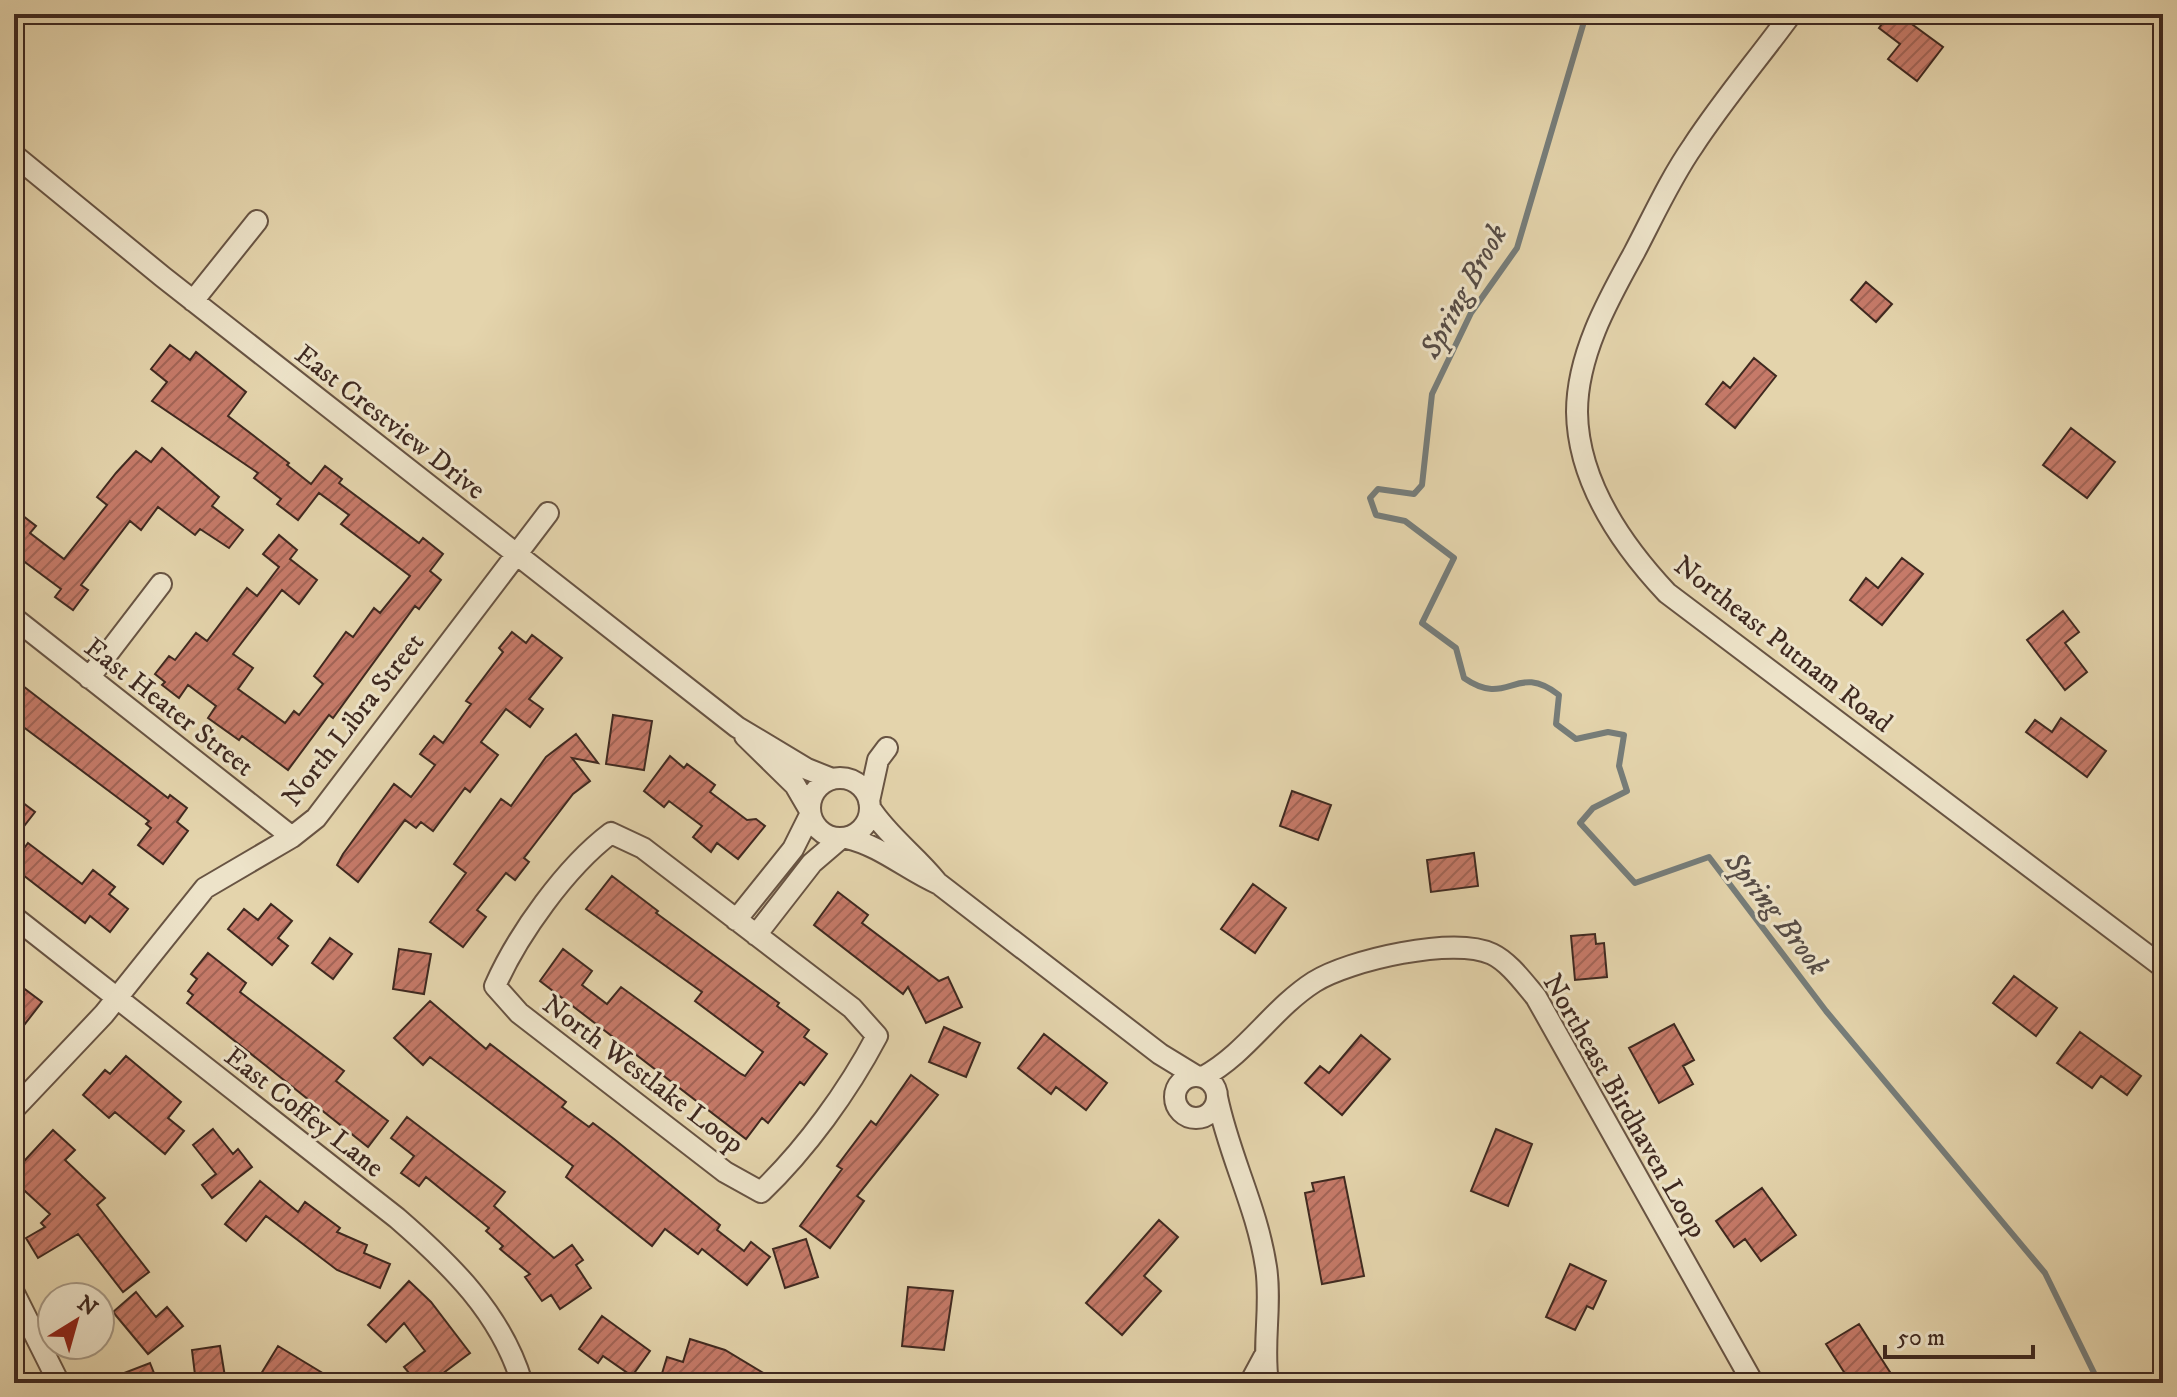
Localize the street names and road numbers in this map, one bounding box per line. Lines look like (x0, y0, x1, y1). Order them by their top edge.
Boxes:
street label: East Crestview Drive (288, 337, 492, 507)
street label: Northeast Putnam Road (1667, 548, 1899, 740)
street label: North Libra Street (274, 626, 432, 814)
street label: East Heater Street (77, 630, 261, 784)
street label: Northeast Birdhaven Loop (1535, 967, 1715, 1244)
street label: North Westlake Loop (535, 987, 751, 1161)
street label: East Coffey Lane (217, 1039, 391, 1185)

